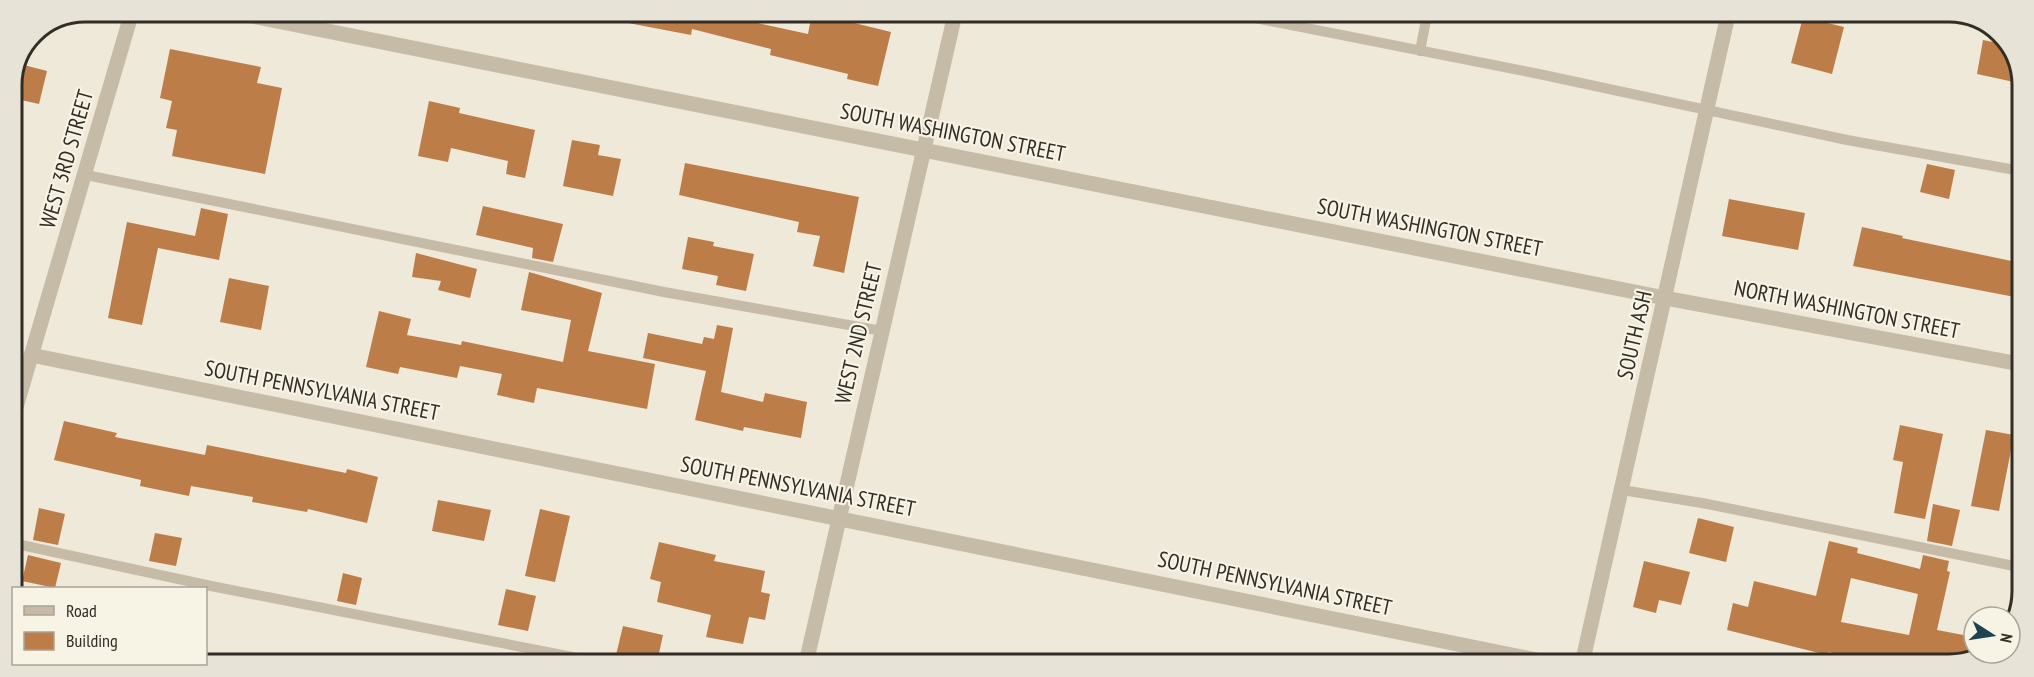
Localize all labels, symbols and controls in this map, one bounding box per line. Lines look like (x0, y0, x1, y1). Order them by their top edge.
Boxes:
street label: WEST 3RD STREET (33, 86, 99, 231)
street label: SOUTH WASHINGTON STREET (838, 96, 1068, 168)
street label: SOUTH WASHINGTON STREET (1315, 191, 1545, 263)
street label: WEST 2ND STREET (828, 260, 888, 406)
street label: NORTH WASHINGTON STREET (1732, 273, 1962, 345)
street label: SOUTH ASH (1610, 288, 1658, 382)
street label: SOUTH PENNSYLVANIA STREET (202, 354, 442, 427)
street label: SOUTH PENNSYLVANIA STREET (678, 450, 918, 523)
street label: SOUTH PENNSYLVANIA STREET (1155, 545, 1395, 622)
legend (12, 587, 207, 665)
text: Road (66, 599, 97, 622)
north arrow (1962, 605, 2022, 665)
text: Building (66, 629, 118, 652)
text: N (1996, 632, 2017, 644)

